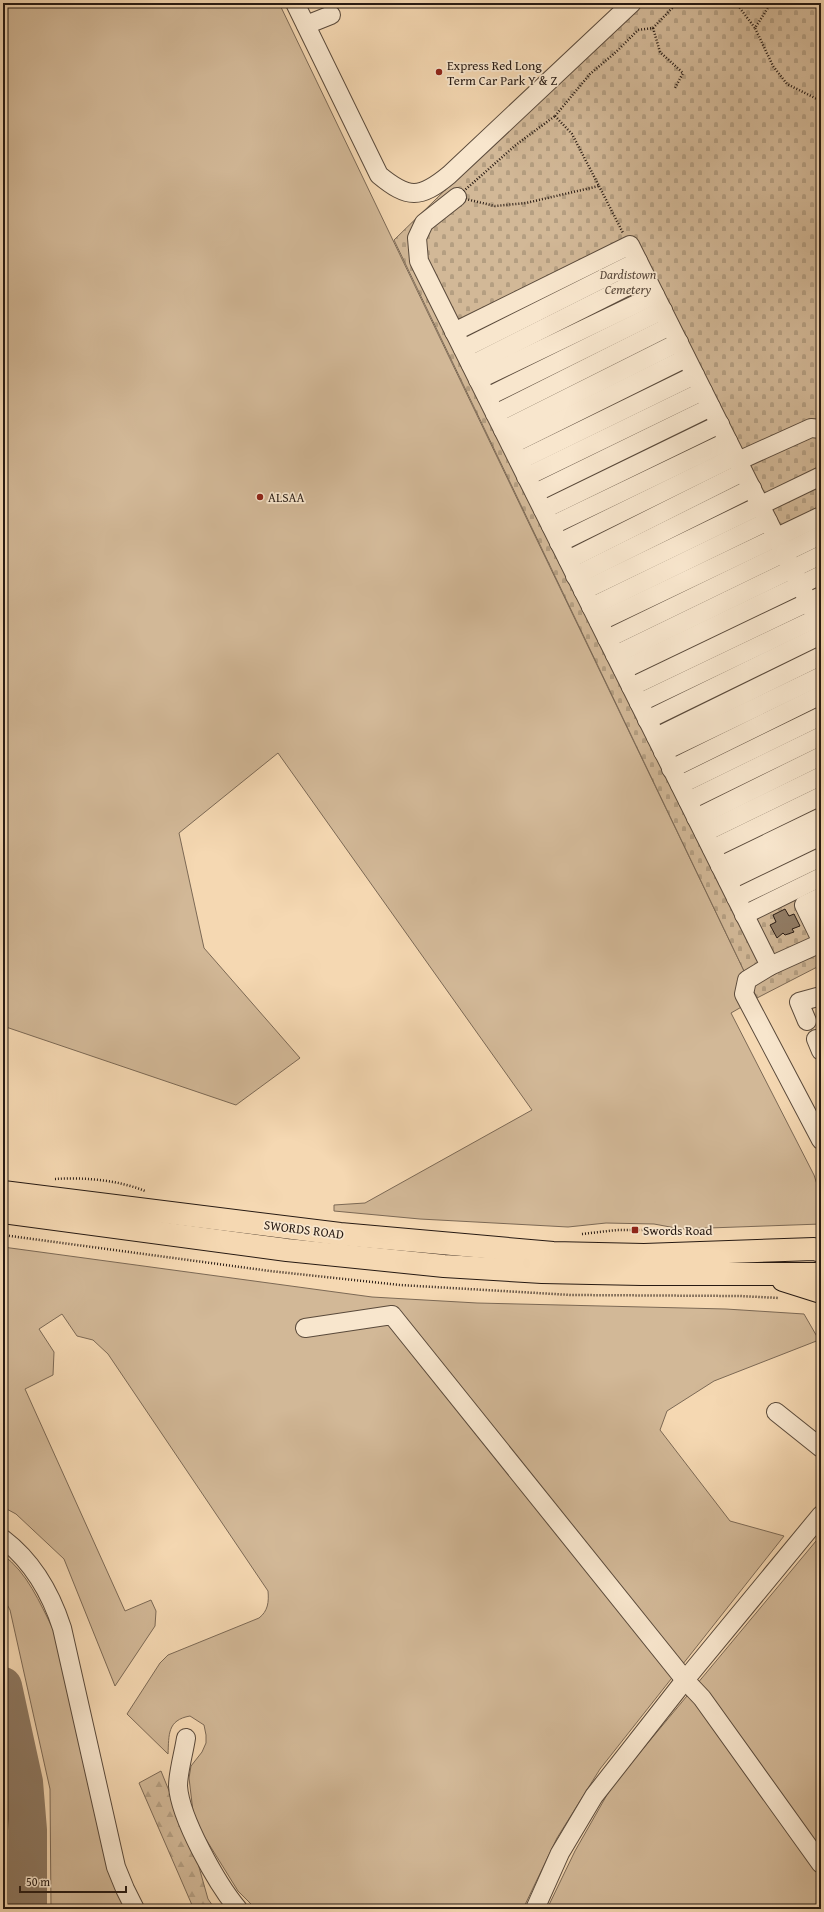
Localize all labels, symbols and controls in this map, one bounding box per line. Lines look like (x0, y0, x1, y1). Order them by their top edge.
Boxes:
place label: Express Red Long Term Car Park Y & Z (447, 56, 557, 90)
marker: Express Red Long Term Car Park Y & Z (434, 67, 444, 77)
park label: Dardistown Cemetery (599, 265, 657, 299)
place label: ALSAA (268, 488, 304, 507)
marker: ALSAA (255, 492, 265, 502)
street label: SWORDS ROAD (263, 1215, 345, 1244)
place label: Swords Road (643, 1221, 712, 1240)
marker: Swords Road (630, 1225, 640, 1235)
scale bar (20, 1868, 126, 1894)
text: 50 m (26, 1873, 50, 1890)

